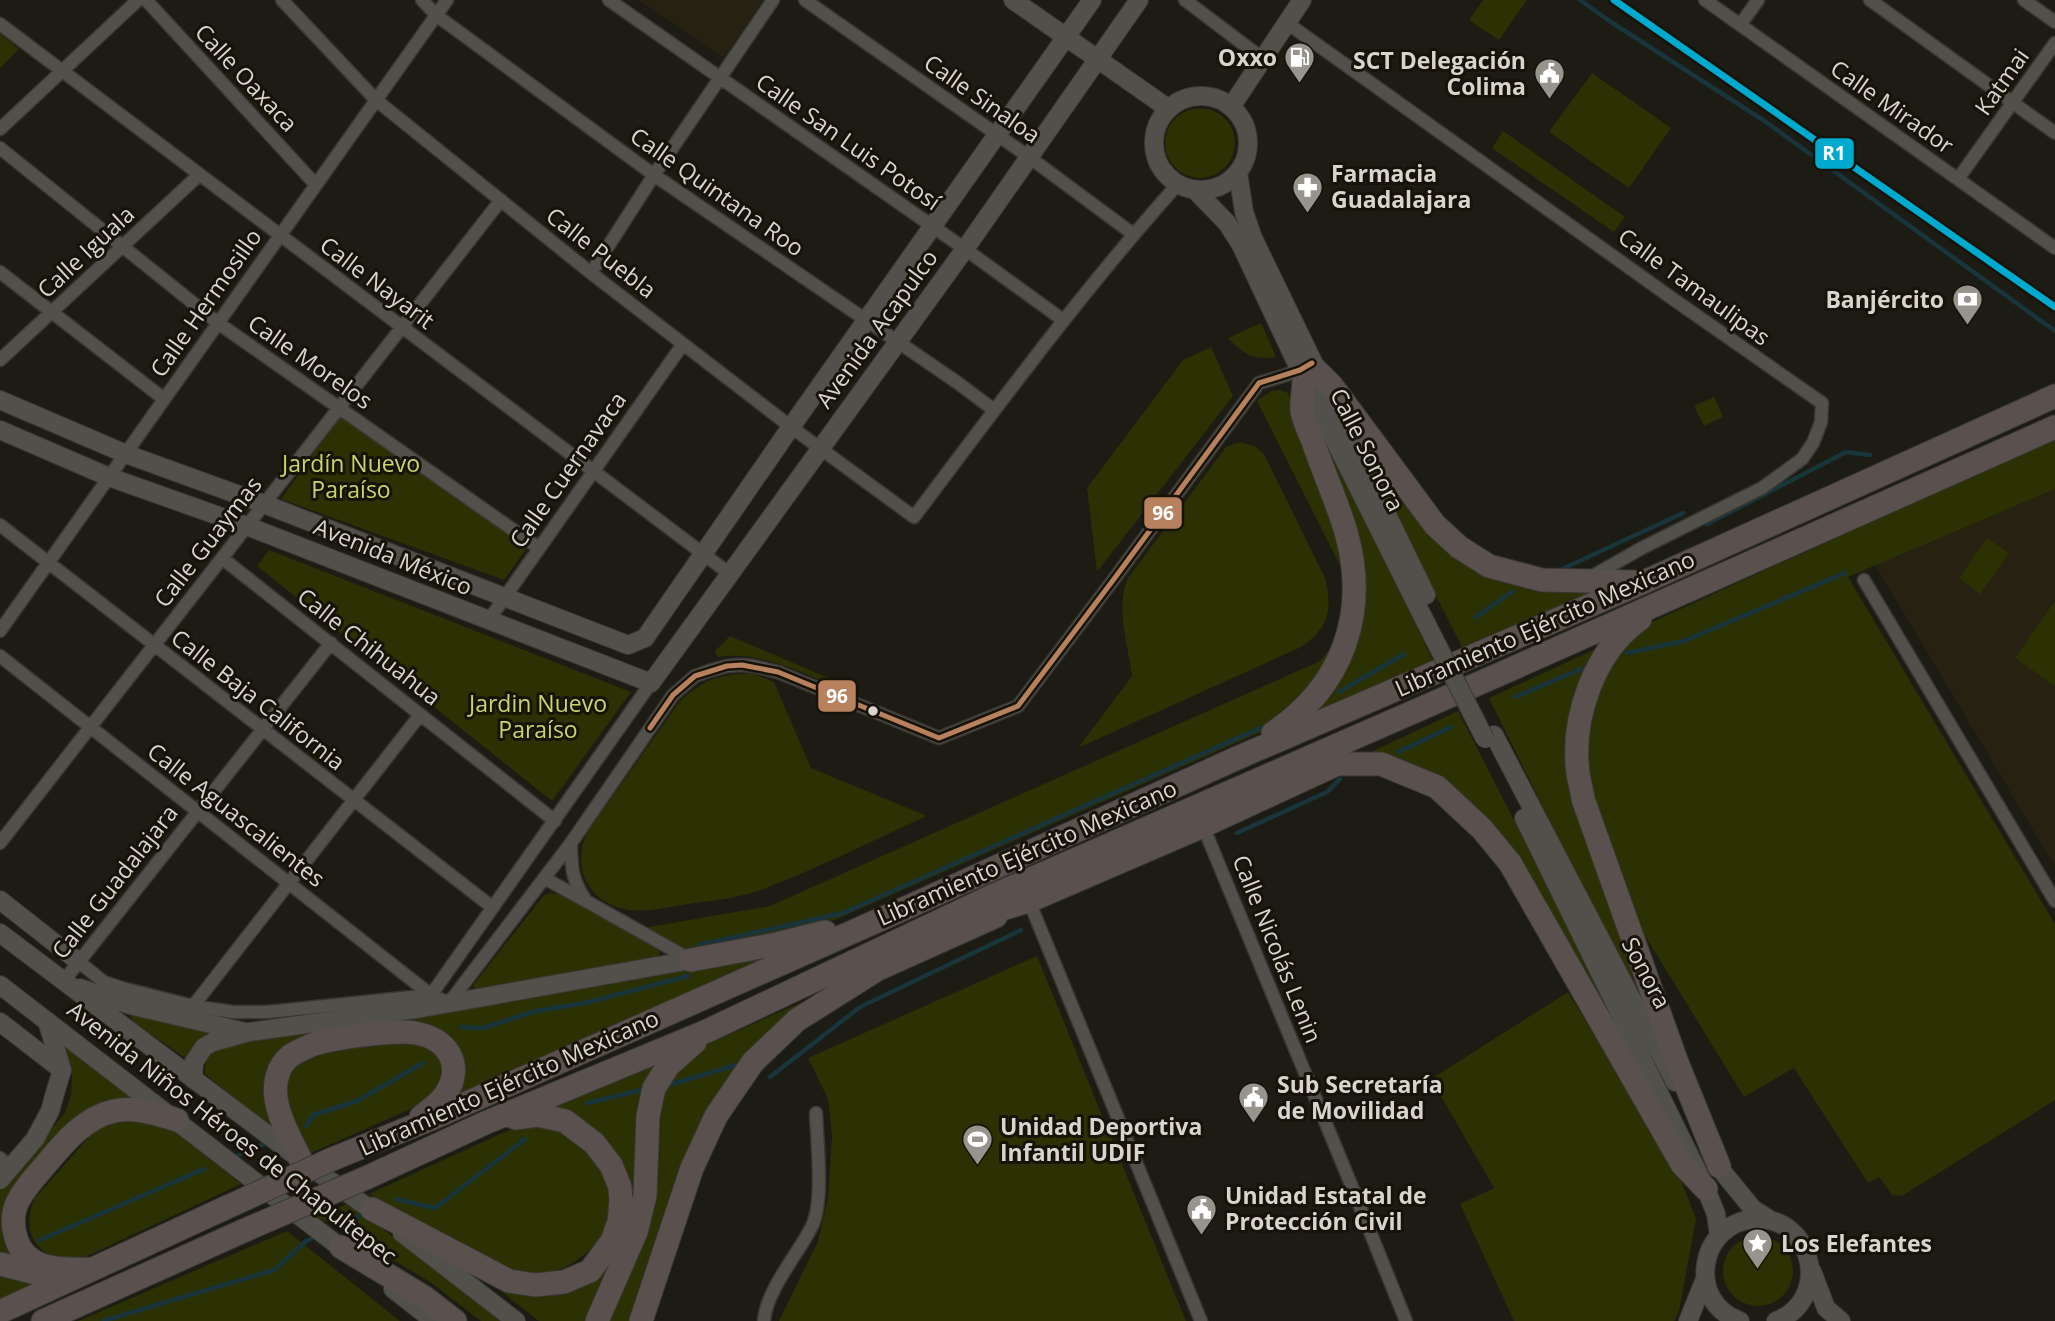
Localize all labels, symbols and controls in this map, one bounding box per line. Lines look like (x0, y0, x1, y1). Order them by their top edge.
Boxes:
street label: Calle Oaxaca (188, 16, 305, 138)
place label: Oxxo (1218, 41, 1277, 73)
fuel station icon: Oxxo (1283, 41, 1317, 85)
street label: Katmai (1967, 42, 2036, 121)
place label: SCT Delegación Colima (1353, 44, 1526, 102)
street label: Calle Sinaloa (918, 46, 1047, 150)
street label: Calle Mirador (1825, 52, 1961, 161)
public building icon: SCT Delegación Colima (1532, 57, 1566, 101)
street label: Calle San Luis Potosí (750, 65, 948, 218)
street label: Calle Quintana Roo (624, 119, 811, 263)
line badge: R1 (1814, 137, 1855, 170)
text: R1 (1822, 140, 1846, 166)
place label: Farmacia Guadalajara (1331, 157, 1471, 215)
pharmacy icon: Farmacia Guadalajara (1291, 170, 1325, 214)
street label: Calle Iguala (30, 198, 141, 305)
street label: Calle Puebla (540, 199, 663, 305)
street label: Calle Tamaulipas (1612, 220, 1777, 352)
street label: Calle Hermosillo (142, 222, 268, 383)
street label: Calle Nayarit (314, 229, 441, 336)
street label: Avenida Acapulco (808, 243, 945, 414)
place label: Banjército (1825, 283, 1944, 315)
bank icon: Banjército (1950, 283, 1984, 327)
street label: Calle Morelos (242, 306, 379, 416)
street label: Calle Sonora (1323, 382, 1413, 517)
street label: Calle Cuernavaca (501, 385, 633, 554)
park label: Jardín Nuevo Paraíso (280, 447, 420, 505)
street label: Calle Guaymas (146, 469, 268, 613)
line badge: 96 (1143, 496, 1183, 530)
text: 96 (1152, 500, 1174, 526)
street label: Avenida México (309, 510, 477, 602)
street label: Libramiento Ejército Mexicano (1390, 542, 1700, 704)
street label: Calle Chihuahua (291, 580, 448, 712)
street label: Calle Baja California (165, 621, 352, 777)
line badge: 96 (817, 679, 857, 713)
text: 96 (826, 683, 848, 709)
park label: Jardin Nuevo Paraíso (467, 687, 607, 745)
unlabelled marker (866, 704, 880, 718)
street label: Calle Aguascalientes (141, 735, 332, 894)
street label: Libramiento Ejército Mexicano (872, 771, 1182, 933)
street label: Calle Guadalajara (44, 798, 185, 965)
street label: Calle Nicolás Lenin (1226, 850, 1330, 1047)
street label: Sonora (1615, 931, 1679, 1014)
street label: Avenida Niños Héroes de Chapultepec (61, 993, 404, 1271)
street label: Libramiento Ejército Mexicano (354, 1001, 664, 1163)
place label: Sub Secretaría de Movilidad (1277, 1068, 1443, 1126)
public building icon: Sub Secretaría de Movilidad (1237, 1081, 1271, 1125)
place label: Unidad Deportiva Infantil UDIF (1000, 1110, 1202, 1168)
sports icon: Unidad Deportiva Infantil UDIF (960, 1123, 994, 1167)
place label: Unidad Estatal de Protección Civil (1225, 1179, 1427, 1237)
public building icon: Unidad Estatal de Protección Civil (1185, 1192, 1219, 1236)
place icon: Los Elefantes (1741, 1227, 1775, 1271)
place label: Los Elefantes (1781, 1227, 1932, 1259)

